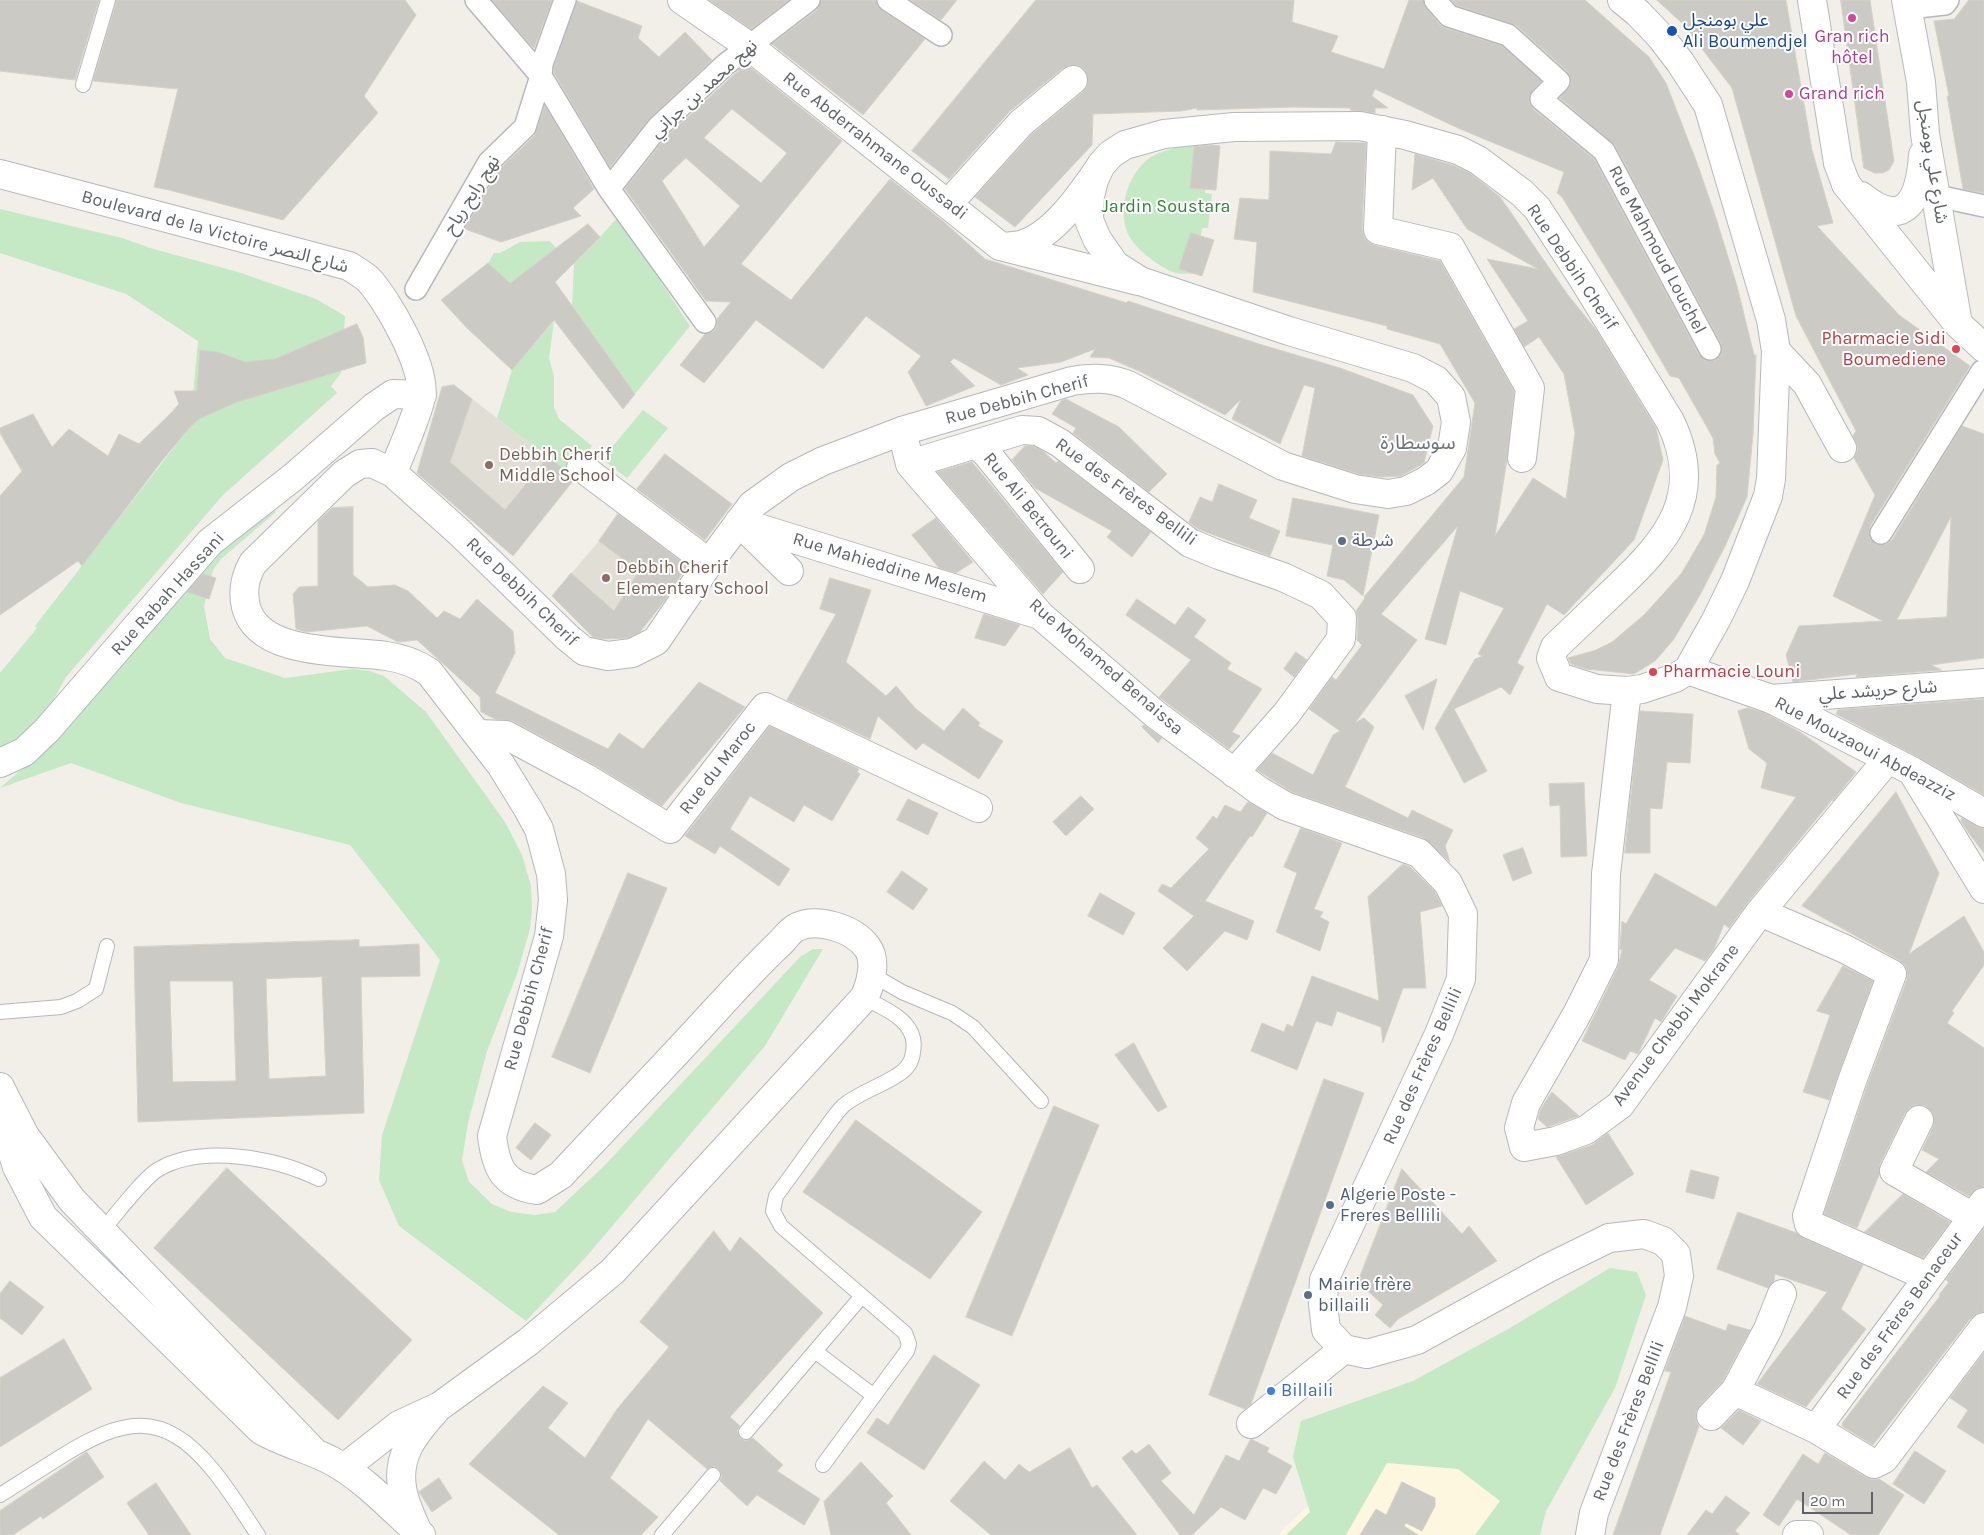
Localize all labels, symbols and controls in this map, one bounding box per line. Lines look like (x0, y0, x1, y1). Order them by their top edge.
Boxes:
place label: علي بومنجل Ali Boumendjel (1683, 10, 1807, 52)
marker: Gran rich hôtel (1846, 12, 1858, 24)
marker: علي بومنجل Ali Boumendjel (1665, 24, 1679, 38)
place label: Gran rich hôtel (1814, 26, 1890, 68)
street label: نهج محمد بن جراني (646, 35, 762, 143)
street label: Rue Abderrahmane Oussadi (778, 67, 972, 225)
place label: Grand rich (1799, 83, 1885, 105)
marker: Grand rich (1783, 88, 1795, 100)
street label: شارع علي بومنجل (1912, 99, 1952, 225)
street label: نهج رابح رياح (439, 151, 505, 239)
street label: Rue Mahmoud Louchel (1603, 162, 1711, 338)
street label: Boulevard de la Victoire شارع النصر (79, 186, 351, 278)
park label: Jardin Soustara (1101, 196, 1231, 218)
street label: Rue Debbih Cherif (1522, 200, 1622, 334)
place label: Pharmacie Sidi Boumediene (1822, 328, 1946, 370)
marker: Pharmacie Sidi Boumediene (1950, 343, 1962, 355)
street label: Rue Debbih Cherif (943, 370, 1091, 430)
district label: سوسطارة (1380, 431, 1456, 455)
street label: Rue des Frères Bellili (1051, 433, 1201, 551)
place label: Debbih Cherif Middle School (499, 444, 615, 486)
street label: Rue Ali Betrouni (978, 448, 1078, 564)
marker: Debbih Cherif Middle School (483, 459, 495, 471)
street label: Rue Rabah Hassani (107, 528, 229, 660)
street label: Rue Mahieddine Meslem (790, 528, 990, 608)
place label: شرطة (1352, 530, 1394, 552)
street label: Rue Debbih Cherif (461, 533, 583, 651)
marker: شرطة (1336, 535, 1348, 547)
place label: Debbih Cherif Elementary School (616, 557, 769, 600)
marker: Debbih Cherif Elementary School (600, 572, 612, 584)
street label: Rue Mohamed Benaissa (1024, 594, 1188, 740)
place label: Pharmacie Louni (1663, 661, 1801, 683)
marker: Pharmacie Louni (1647, 666, 1659, 678)
street label: شارع حريشد علي (1818, 676, 1938, 706)
street label: Rue Mouzaoui Abdeazziz (1771, 692, 1959, 806)
street label: Rue du Maroc (675, 717, 761, 819)
street label: Rue Debbih Cherif (499, 925, 559, 1073)
street label: Avenue Chebbi Mokrane (1608, 940, 1744, 1110)
street label: Rue des Frères Bellili (1379, 984, 1467, 1148)
place label: Algerie Poste - Freres Bellili (1340, 1184, 1456, 1226)
marker: Algerie Poste - Freres Bellili (1324, 1199, 1336, 1211)
street label: Rue des Frères Benaceur (1832, 1228, 1968, 1404)
place label: Mairie frère billaili (1318, 1274, 1412, 1316)
marker: Mairie frère billaili (1302, 1289, 1314, 1301)
street label: Rue des Frères Bellili (1588, 1338, 1670, 1504)
place label: Billaili (1281, 1380, 1333, 1402)
marker: Billaili (1265, 1385, 1277, 1397)
scale bar (1804, 1482, 1875, 1514)
text: 20 m (1810, 1492, 1845, 1510)

